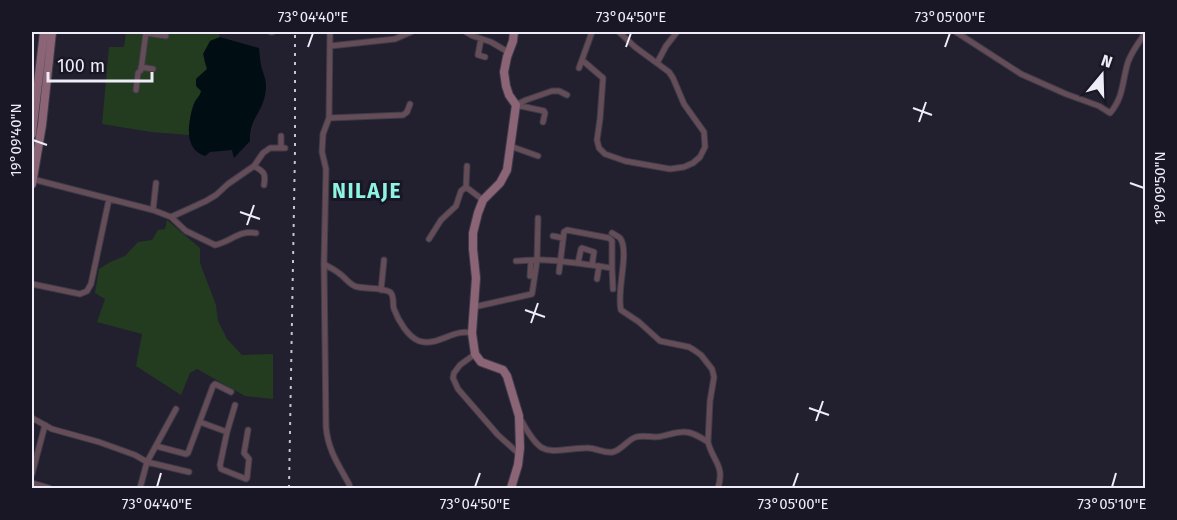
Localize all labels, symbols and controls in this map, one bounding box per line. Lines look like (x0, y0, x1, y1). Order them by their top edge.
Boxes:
text: 73°04'40"E (278, 8, 348, 26)
text: 73°04'50"E (596, 8, 666, 26)
text: 73°05'00"E (914, 8, 986, 26)
scale bar (48, 45, 152, 83)
north arrow (1072, 45, 1132, 105)
text: N (1099, 51, 1115, 72)
text: 100 m (57, 55, 105, 77)
text: 19°09'40"N (7, 103, 25, 177)
text: 19°09'50"N (1151, 151, 1169, 225)
district label: NILAJE (332, 178, 402, 204)
text: 73°04'40"E (122, 495, 192, 513)
text: 73°04'50"E (440, 495, 510, 513)
text: 73°05'00"E (757, 495, 829, 513)
text: 73°05'10"E (1077, 495, 1147, 513)

